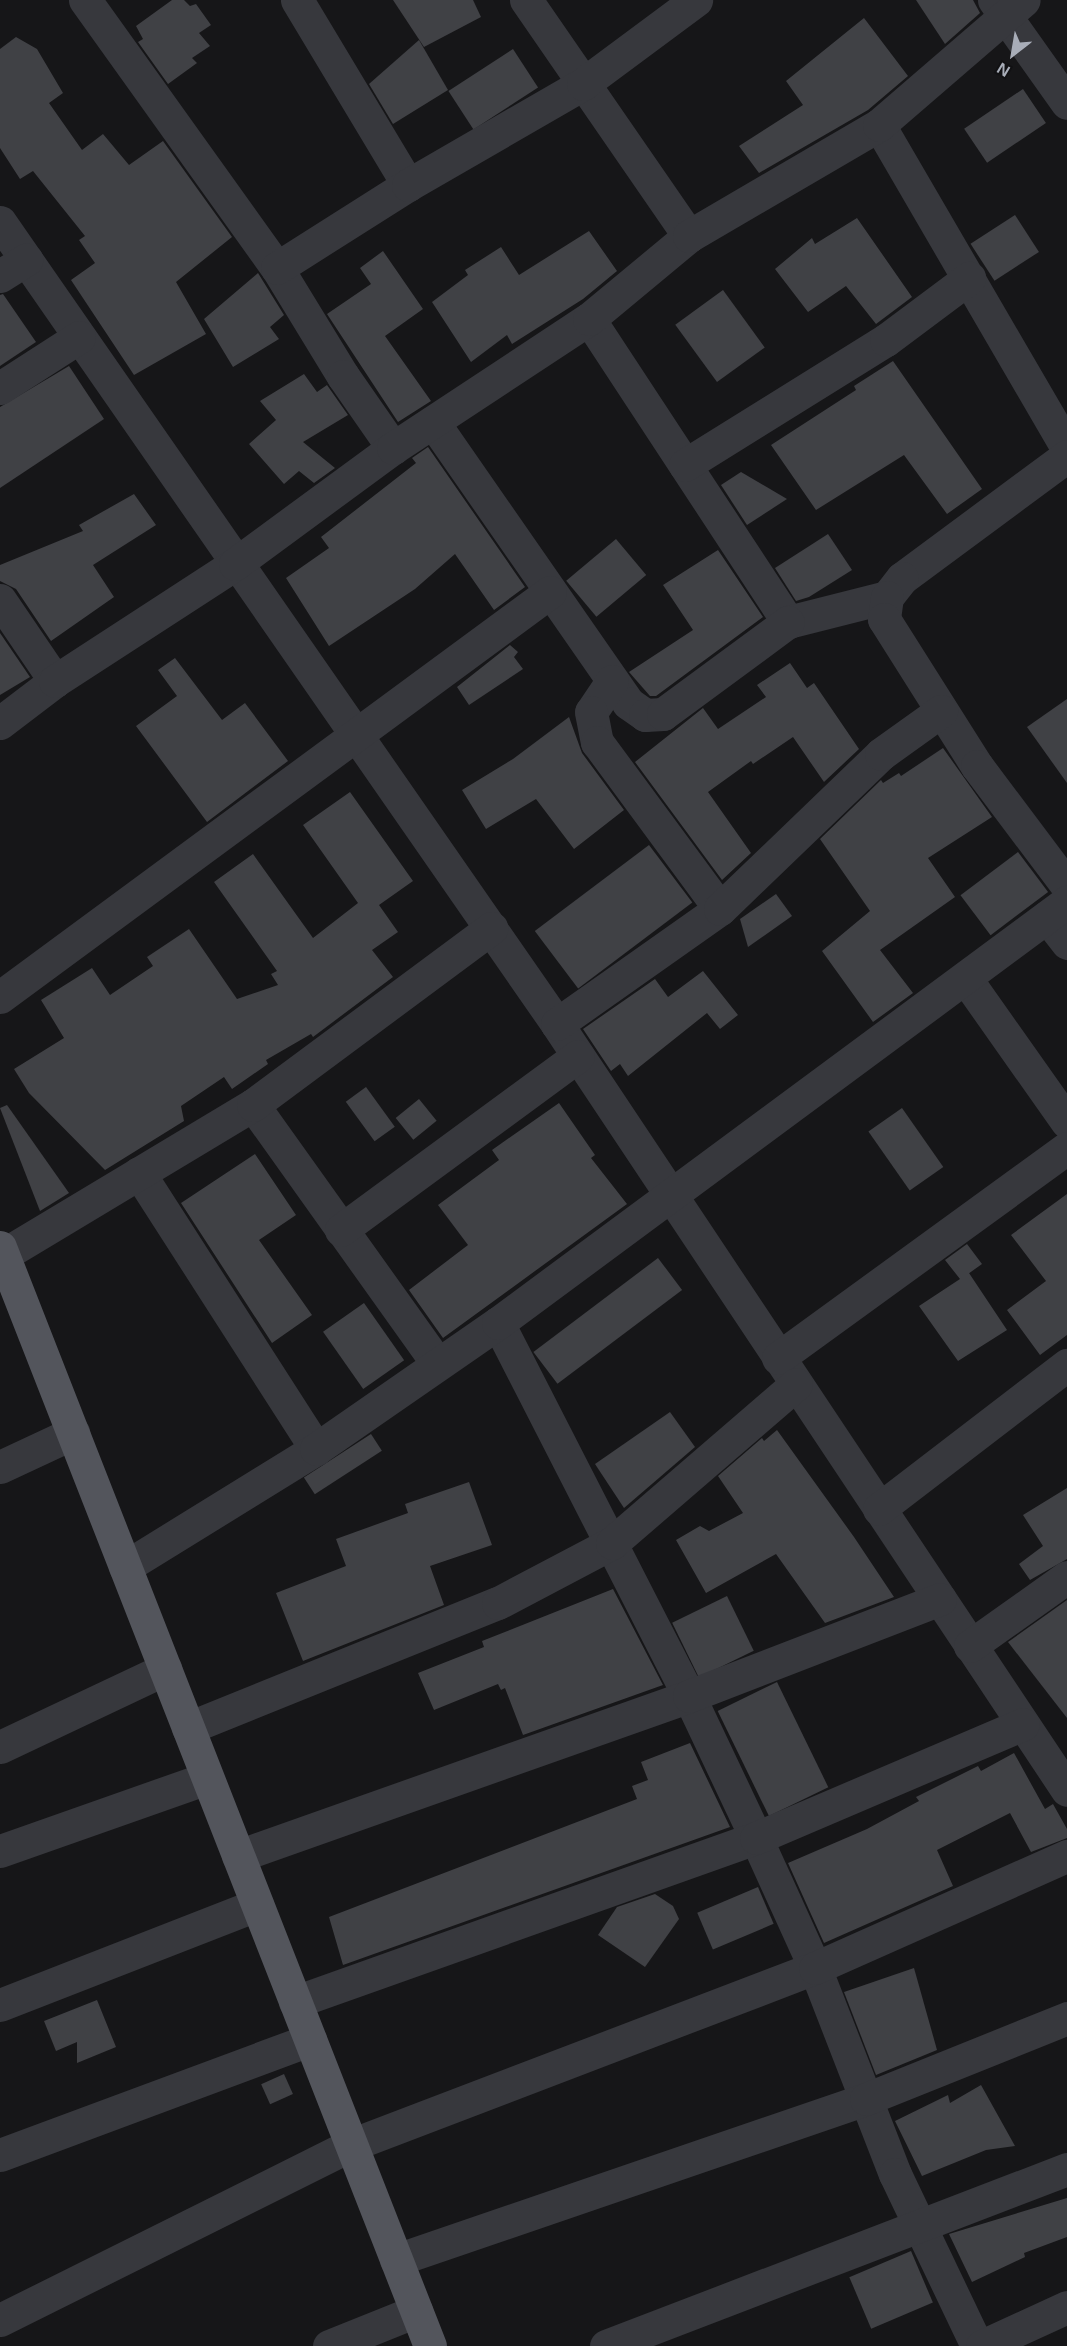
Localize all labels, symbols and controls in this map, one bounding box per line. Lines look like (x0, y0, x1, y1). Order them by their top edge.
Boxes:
north arrow (983, 24, 1043, 84)
text: N (994, 60, 1013, 80)

